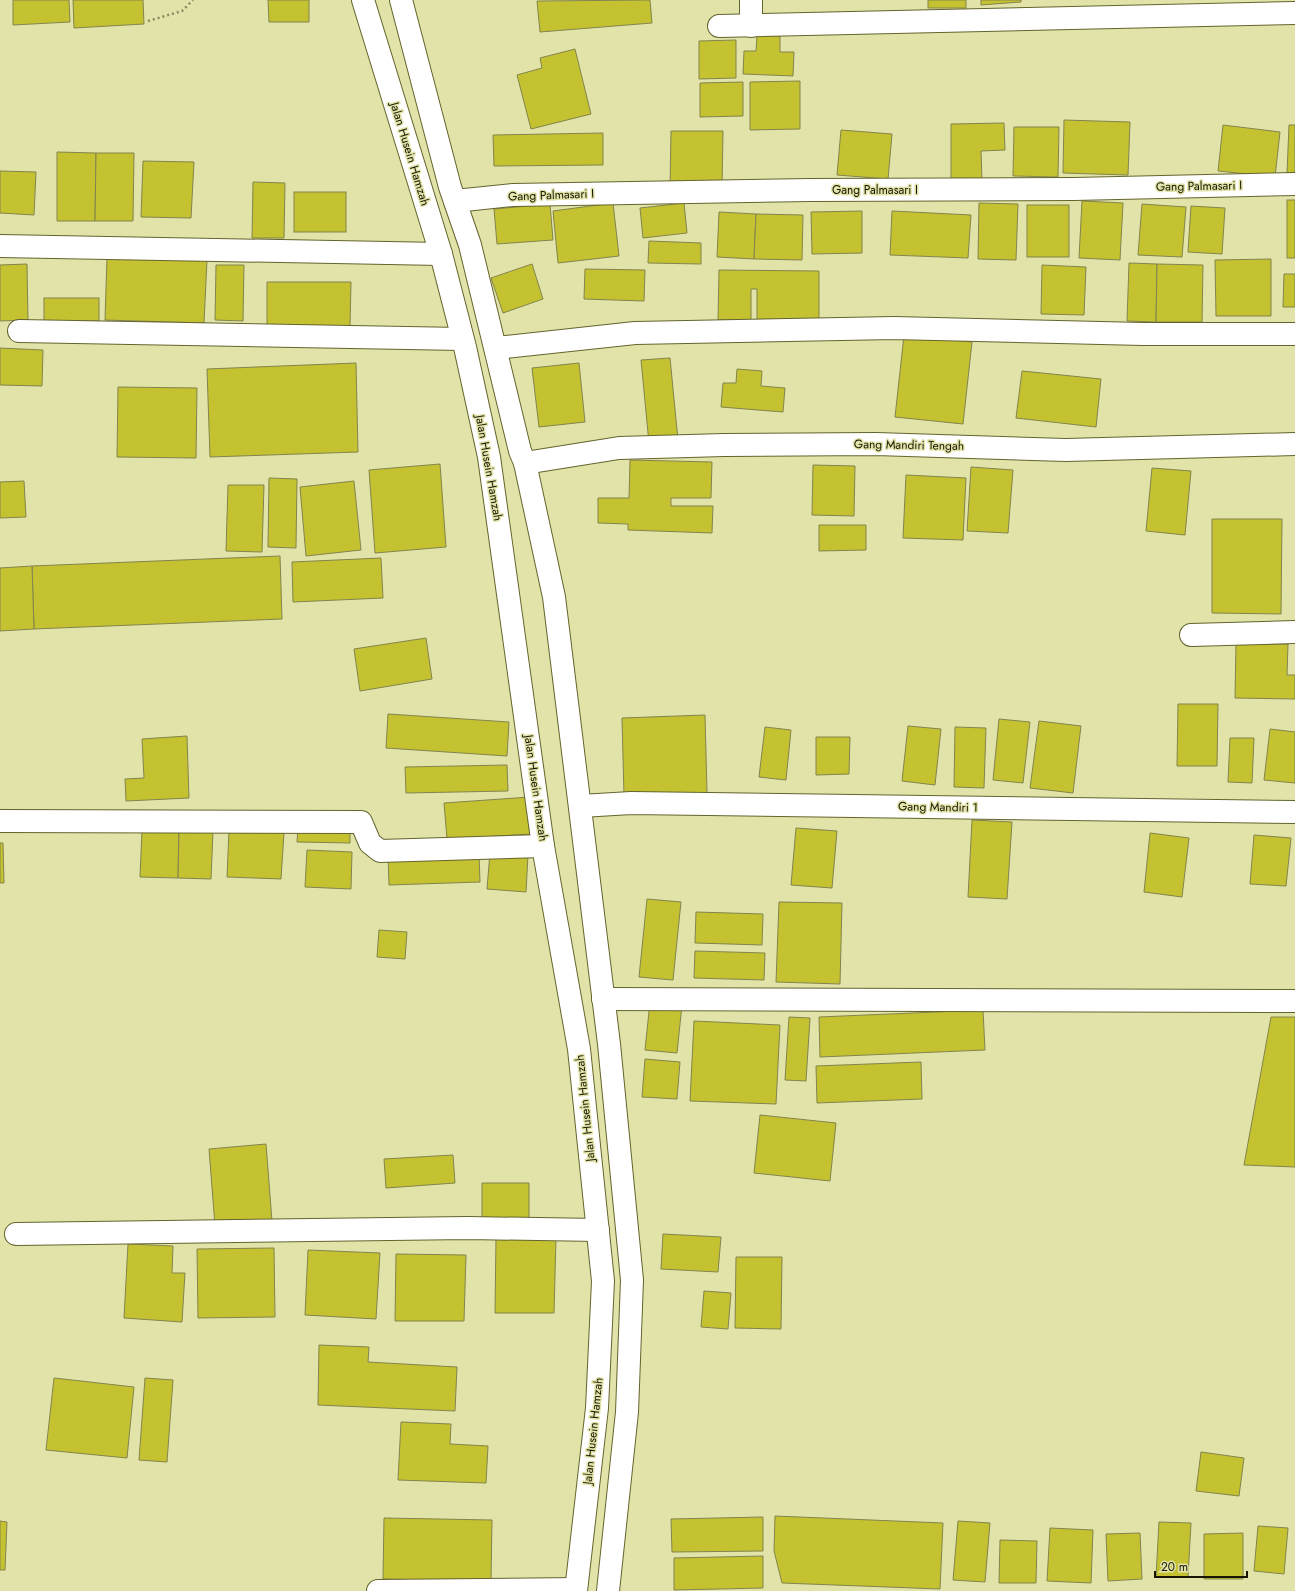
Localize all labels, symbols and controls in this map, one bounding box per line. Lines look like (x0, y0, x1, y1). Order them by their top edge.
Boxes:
street label: Jalan Husein Hamzah (385, 98, 434, 208)
street label: Gang Palmasari I (1156, 176, 1242, 196)
street label: Gang Palmasari I (832, 181, 918, 199)
street label: Gang Palmasari I (508, 185, 594, 205)
street label: Jalan Husein Hamzah (470, 412, 507, 522)
street label: Gang Mandiri Tengah (854, 435, 964, 455)
street label: Jalan Husein Hamzah (519, 732, 552, 842)
street label: Gang Mandiri 1 (898, 797, 978, 817)
street label: Jalan Husein Hamzah (570, 1054, 600, 1164)
street label: Jalan Husein Hamzah (578, 1377, 608, 1487)
scale bar (1155, 1553, 1247, 1579)
text: 20 m (1161, 1558, 1188, 1576)

